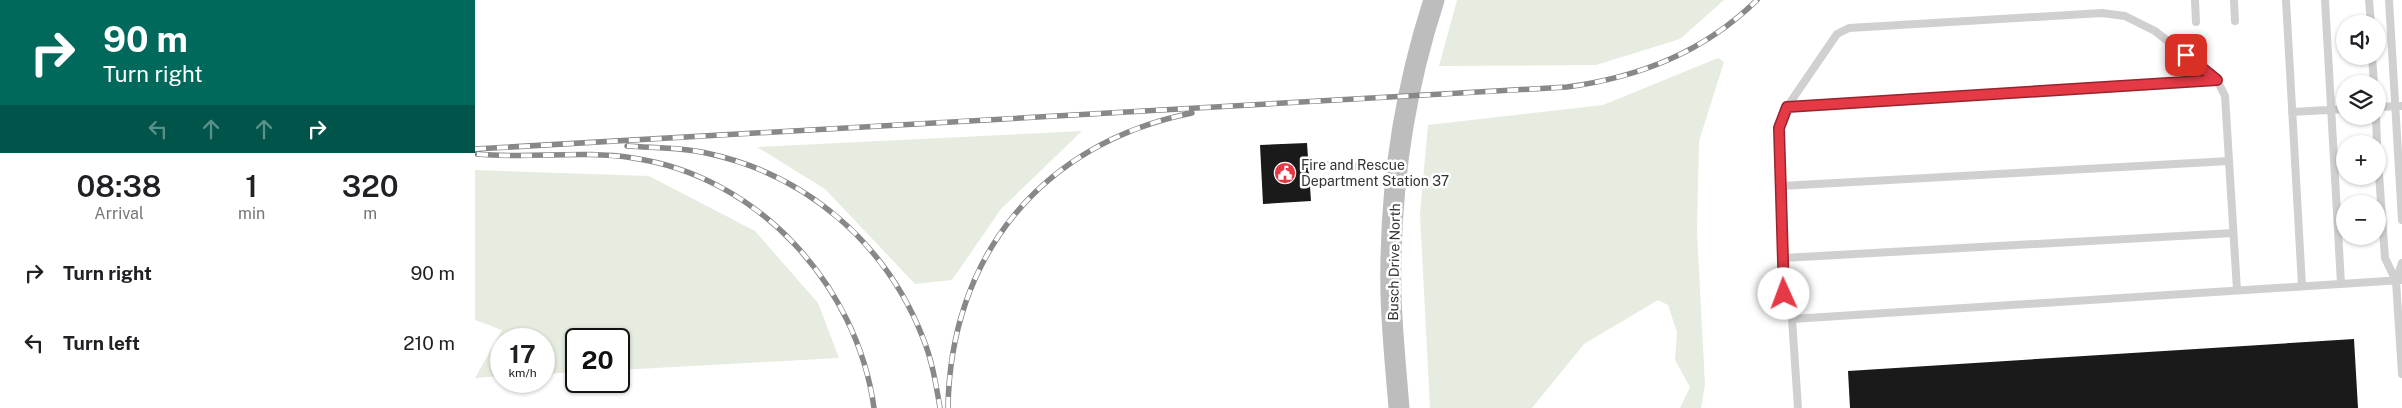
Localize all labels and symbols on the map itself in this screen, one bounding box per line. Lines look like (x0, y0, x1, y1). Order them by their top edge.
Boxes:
pin (2165, 34, 2207, 76)
place label: Fire and Rescue Department Station 37 (1301, 157, 1449, 189)
public building icon: Fire and Rescue Department Station 37 (1273, 161, 1297, 185)
street label: Busch Drive North (1385, 203, 1403, 321)
position arrow (1757, 267, 1809, 319)
speed limit sign: 20 (565, 328, 630, 393)

